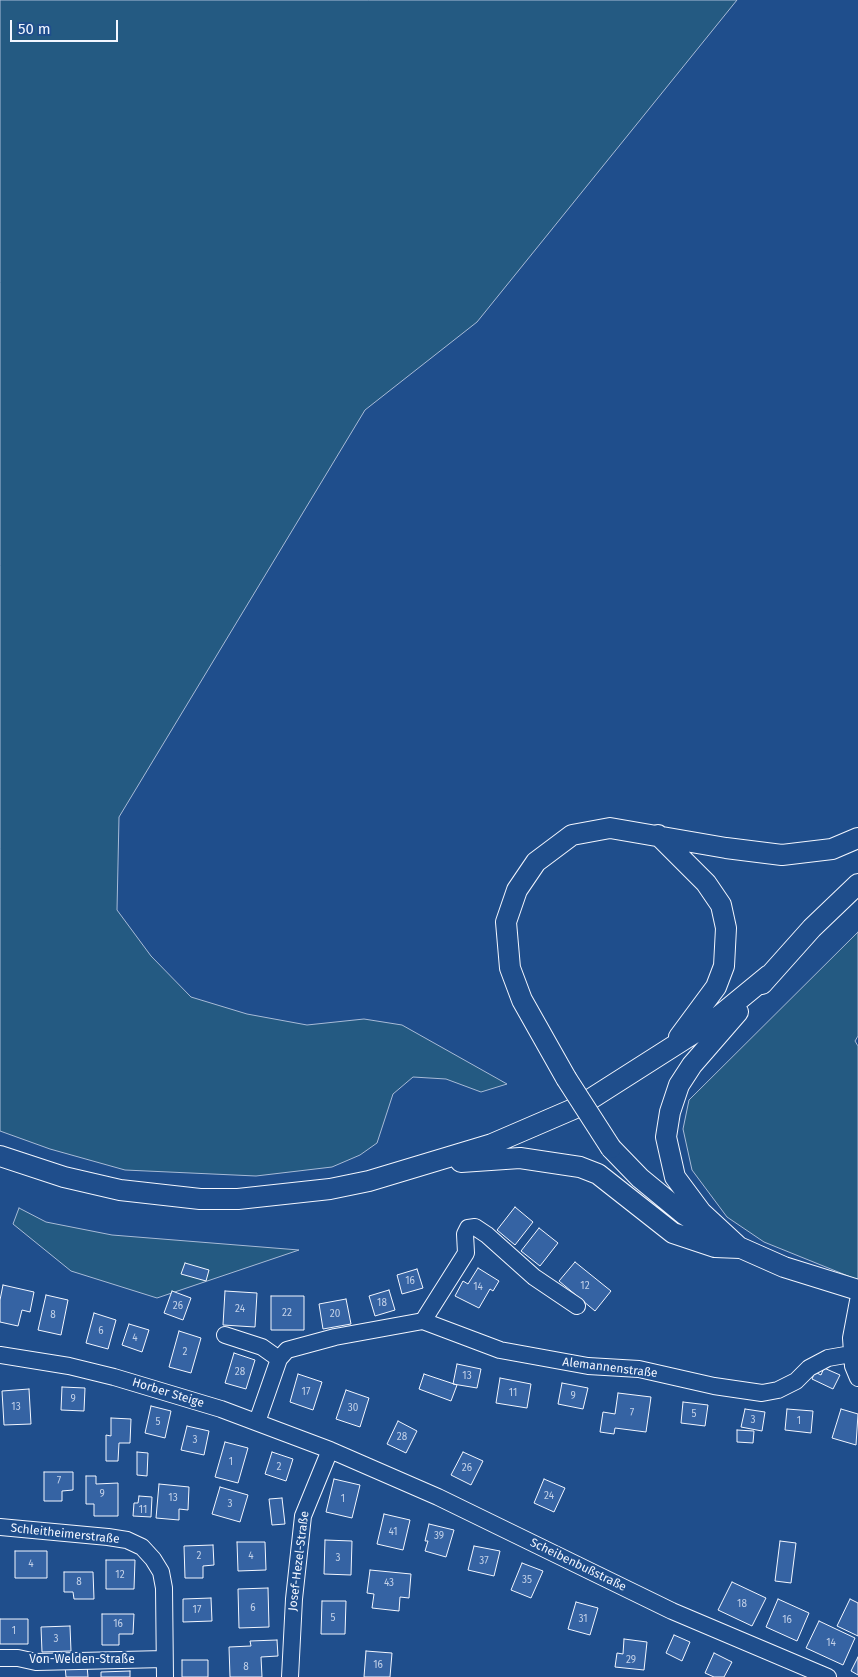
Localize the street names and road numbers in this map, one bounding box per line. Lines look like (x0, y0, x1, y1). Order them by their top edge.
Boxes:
street label: Alemannenstraße (562, 1355, 658, 1381)
street label: Horber Steige (130, 1375, 206, 1411)
street label: Josef-Hezel-Straße (286, 1510, 312, 1612)
street label: Schleitheimerstraße (10, 1521, 120, 1547)
street label: Scheibenbußstraße (527, 1535, 629, 1595)
street label: Von-Welden-Straße (29, 1653, 135, 1667)

